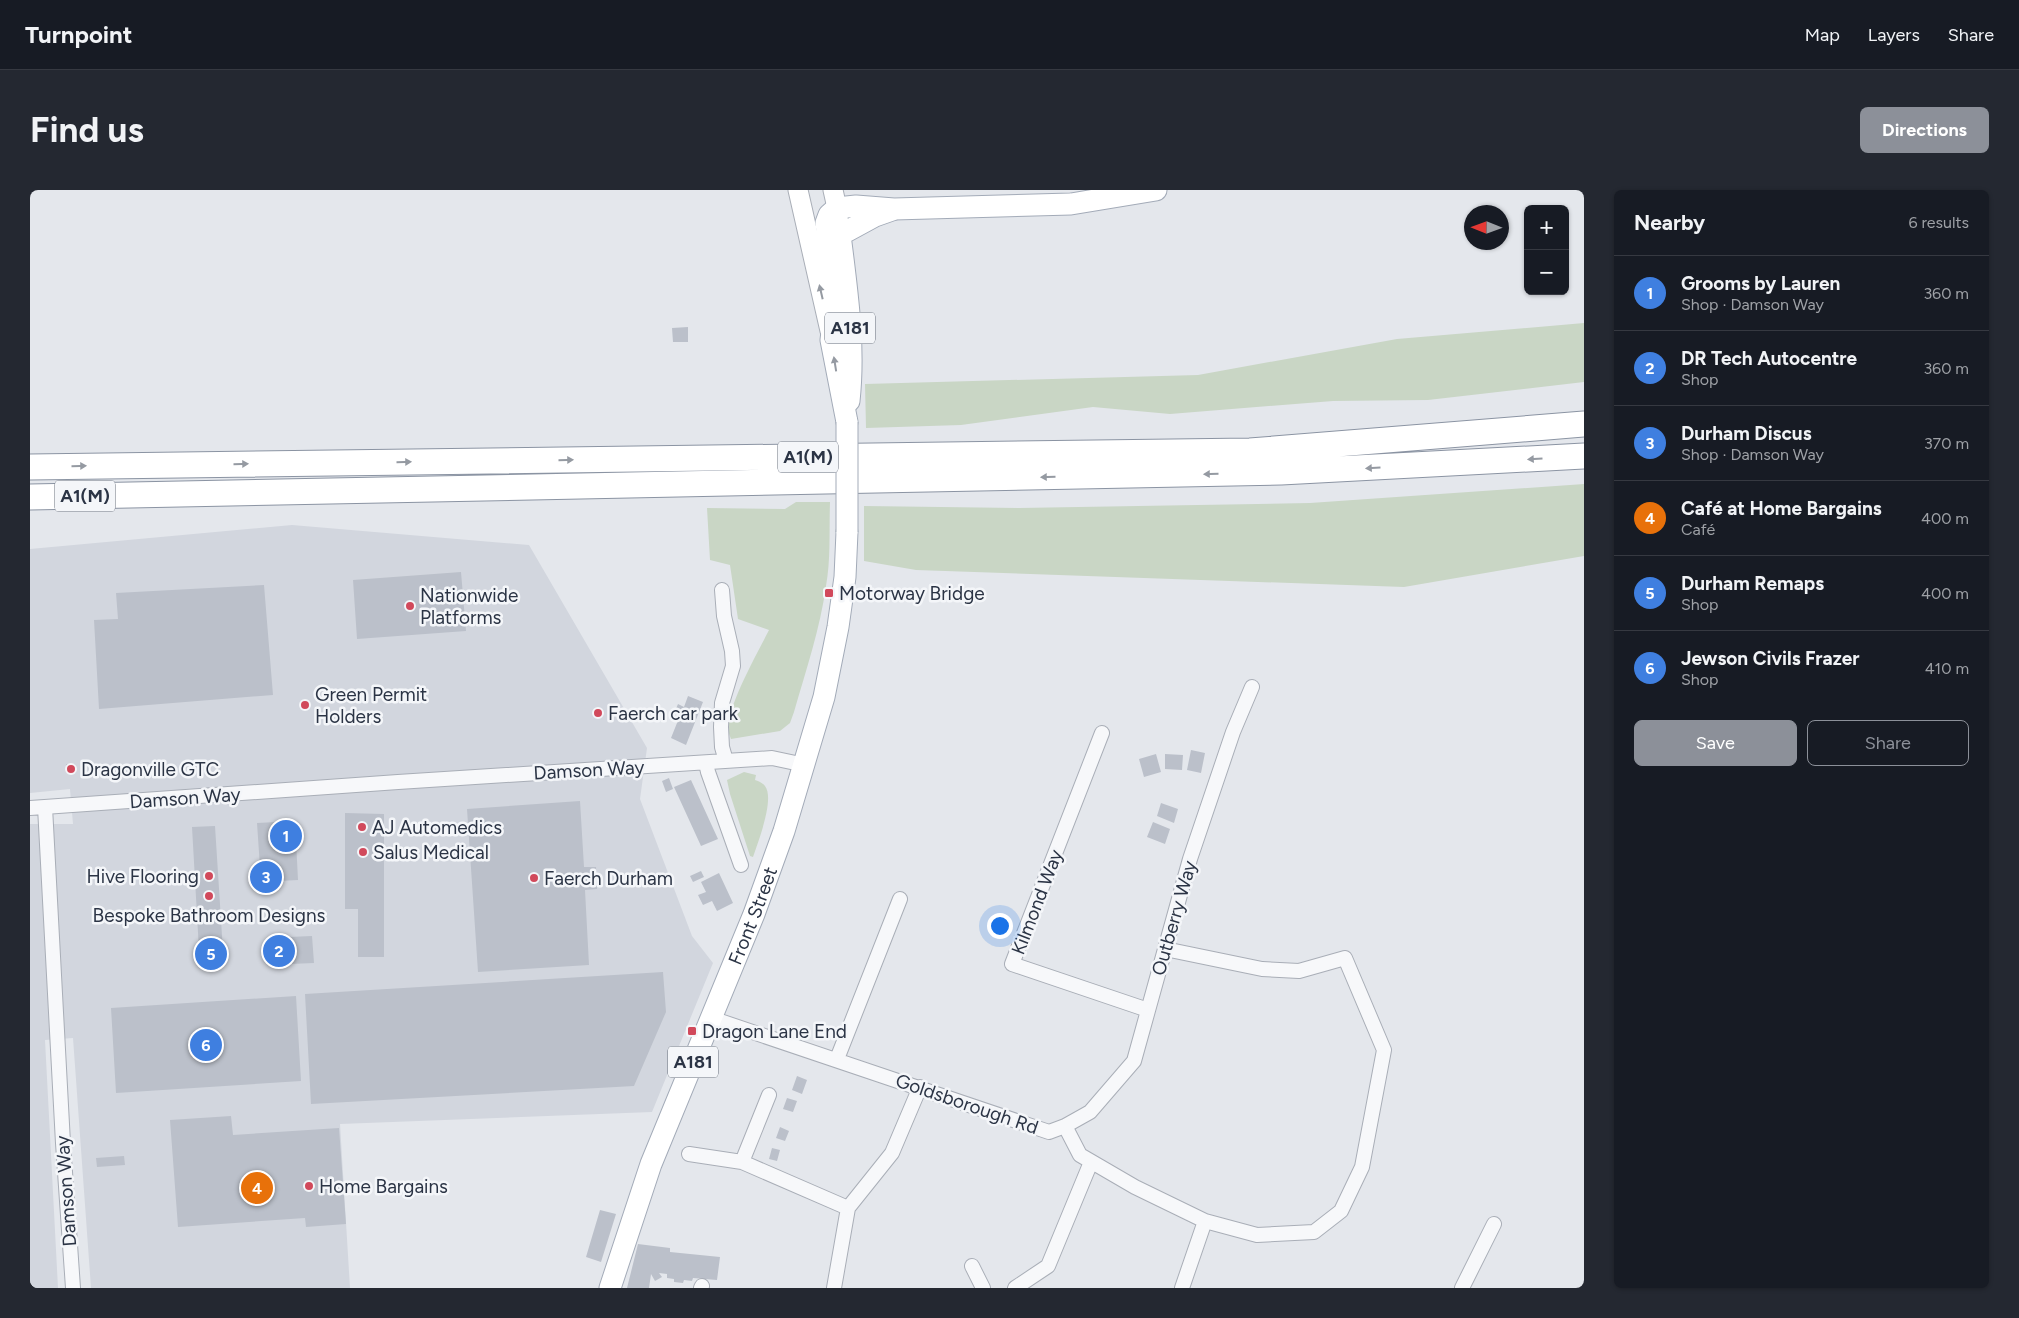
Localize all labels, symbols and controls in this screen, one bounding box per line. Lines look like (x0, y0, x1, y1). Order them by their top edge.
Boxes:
text: Turnpoint (25, 20, 132, 49)
text: Map (1805, 24, 1840, 46)
text: Layers (1868, 24, 1920, 46)
text: Share (1948, 24, 1994, 46)
button: Directions (1860, 107, 1989, 153)
text: Find us (30, 109, 144, 151)
north arrow (1464, 205, 1509, 250)
map controls (1524, 205, 1569, 295)
button: + (1524, 205, 1569, 250)
text: Nearby (1634, 210, 1705, 235)
text: 6 results (1908, 213, 1969, 232)
button: − (1524, 250, 1569, 295)
text: Grooms by Lauren (1681, 272, 1840, 295)
text: 1 (1647, 284, 1653, 303)
text: 360 m (1923, 284, 1969, 303)
one-way arrow (817, 285, 825, 300)
text: Shop · Damson Way (1681, 295, 1824, 314)
road number: A181 (825, 312, 875, 344)
text: DR Tech Autocentre (1681, 347, 1857, 370)
one-way arrow (831, 356, 839, 372)
text: 2 (1645, 359, 1655, 378)
text: 360 m (1923, 359, 1969, 378)
text: Shop (1681, 370, 1719, 389)
text: Durham Discus (1681, 422, 1812, 445)
text: 3 (1646, 434, 1654, 453)
text: 370 m (1924, 434, 1969, 453)
road number: A1(M) (778, 442, 838, 472)
text: Shop · Damson Way (1681, 445, 1824, 464)
one-way arrow (1527, 455, 1543, 463)
one-way arrow (558, 456, 574, 464)
one-way arrow (396, 458, 412, 466)
one-way arrow (233, 460, 249, 468)
one-way arrow (71, 462, 87, 470)
one-way arrow (1365, 465, 1381, 473)
one-way arrow (1202, 470, 1218, 478)
one-way arrow (1040, 473, 1056, 481)
road number: A1(M) (55, 480, 115, 512)
text: Café at Home Bargains (1681, 497, 1882, 520)
text: 4 (1645, 509, 1655, 528)
text: 400 m (1921, 509, 1969, 528)
text: Café (1681, 520, 1715, 539)
text: Durham Remaps (1681, 572, 1824, 595)
place label: Motorway Bridge (839, 582, 985, 605)
place label: Nationwide Platforms (420, 584, 518, 629)
text: 5 (1645, 584, 1655, 603)
text: 400 m (1921, 584, 1969, 603)
marker: Motorway Bridge (823, 587, 835, 599)
text: Shop (1681, 595, 1719, 614)
marker: Nationwide Platforms (404, 600, 416, 612)
text: Jewson Civils Frazer (1681, 647, 1859, 670)
text: 6 (1645, 659, 1655, 678)
text: 410 m (1925, 659, 1969, 678)
text: Shop (1681, 670, 1719, 689)
place label: Green Permit Holders (315, 683, 427, 728)
marker: Green Permit Holders (299, 699, 311, 711)
place label: Faerch car park (608, 702, 739, 725)
marker: Faerch car park (592, 707, 604, 719)
button: Save (1634, 720, 1797, 766)
button: Share (1807, 720, 1969, 766)
street label: Damson Way (533, 756, 645, 784)
place label: Dragonville GTC (81, 758, 219, 781)
marker: Dragonville GTC (65, 763, 77, 775)
street label: Damson Way (129, 783, 241, 813)
place label: AJ Automedics (372, 816, 502, 839)
pin: 1 (270, 817, 302, 855)
marker: AJ Automedics (356, 821, 368, 833)
place label: Salus Medical (373, 841, 489, 864)
marker: Salus Medical (357, 846, 369, 858)
street label: Kilmond Way (1006, 846, 1068, 958)
pin: 3 (250, 858, 282, 896)
street label: Outberry Way (1147, 858, 1201, 978)
street label: Front Street (723, 863, 782, 968)
place label: Hive Flooring (86, 865, 199, 888)
place label: Faerch Durham (544, 867, 673, 890)
marker: Hive Flooring (203, 870, 215, 882)
marker: Faerch Durham (528, 872, 540, 884)
marker: Bespoke Bathroom Designs (203, 890, 215, 902)
place label: Bespoke Bathroom Designs (93, 904, 326, 927)
your location (987, 913, 1013, 939)
pin: 2 (263, 932, 295, 970)
pin: 5 (195, 935, 227, 973)
place label: Dragon Lane End (702, 1020, 847, 1043)
marker: Dragon Lane End (686, 1025, 698, 1037)
pin: 6 (190, 1026, 222, 1064)
road number: A181 (668, 1046, 718, 1078)
street label: Goldsborough Rd (893, 1069, 1041, 1139)
street label: Damson Way (51, 1135, 81, 1247)
pin: 4 (241, 1169, 273, 1207)
place label: Home Bargains (319, 1175, 448, 1198)
marker: Home Bargains (303, 1180, 315, 1192)

